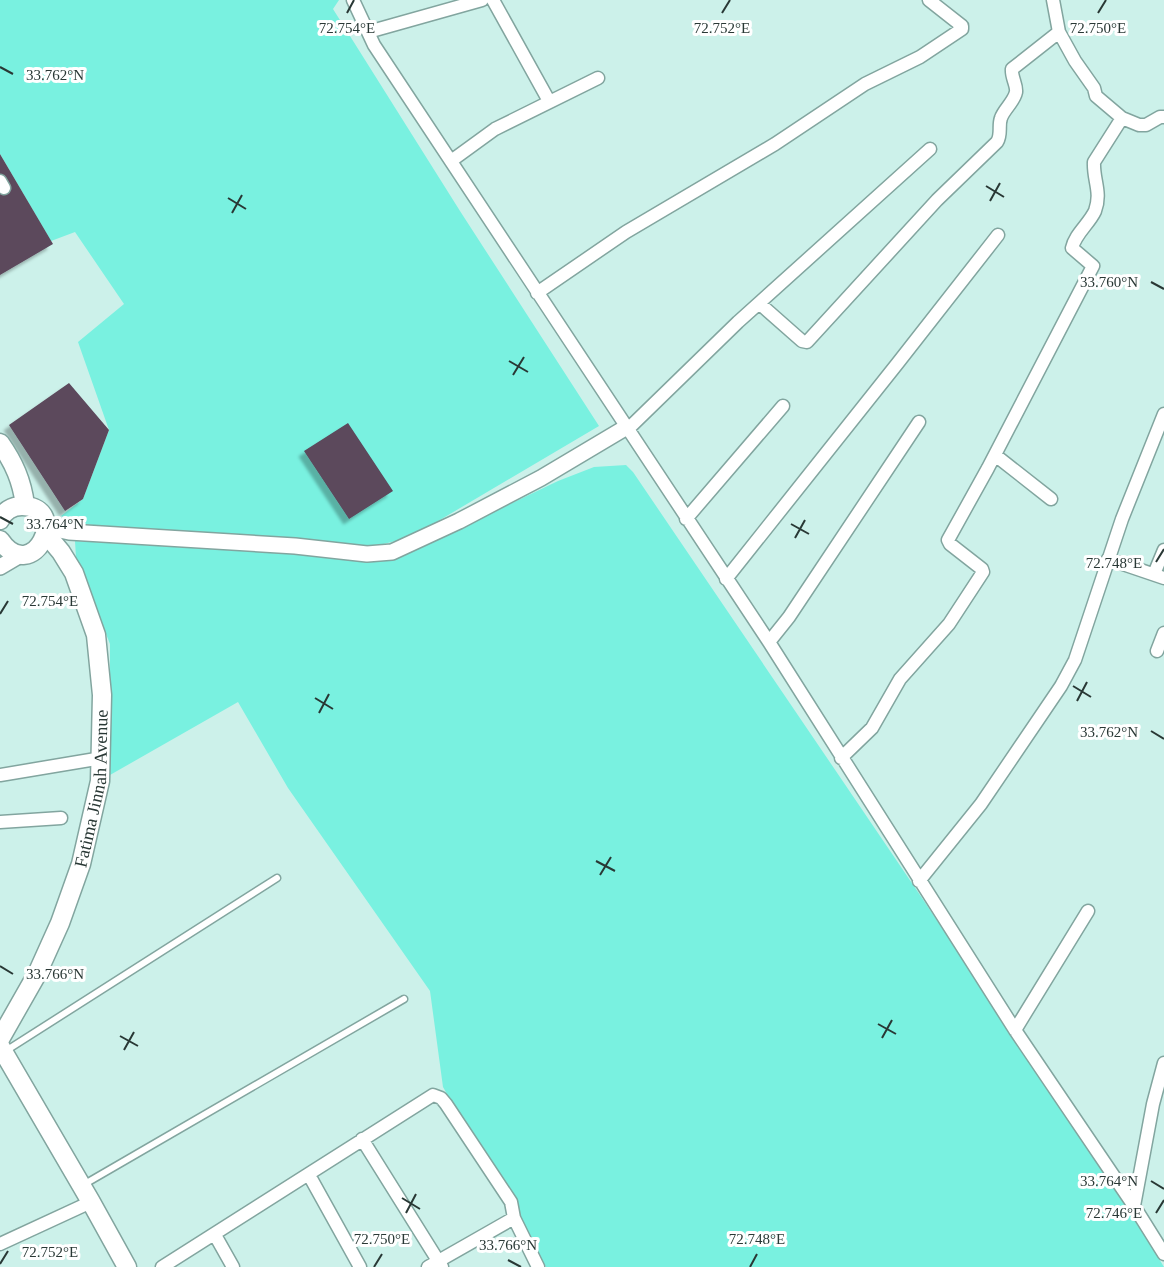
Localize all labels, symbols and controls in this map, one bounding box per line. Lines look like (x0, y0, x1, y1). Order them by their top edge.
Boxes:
text: 72.754°E (319, 20, 375, 36)
text: 72.752°E (694, 20, 750, 36)
text: 72.750°E (1070, 20, 1126, 36)
text: 33.762°N (26, 67, 84, 83)
text: 33.760°N (1080, 274, 1138, 290)
text: 33.764°N (26, 516, 84, 532)
text: 72.748°E (1086, 555, 1142, 571)
text: 72.754°E (22, 593, 78, 609)
street label: Fatima Jinnah Avenue (71, 709, 112, 869)
text: 33.762°N (1080, 724, 1138, 740)
text: 33.766°N (26, 966, 84, 982)
text: 33.764°N (1080, 1173, 1138, 1189)
text: 72.746°E (1086, 1205, 1142, 1221)
text: 72.750°E (354, 1231, 410, 1247)
text: 72.748°E (729, 1231, 785, 1247)
text: 33.766°N (479, 1237, 537, 1253)
text: 72.752°E (22, 1244, 78, 1260)

